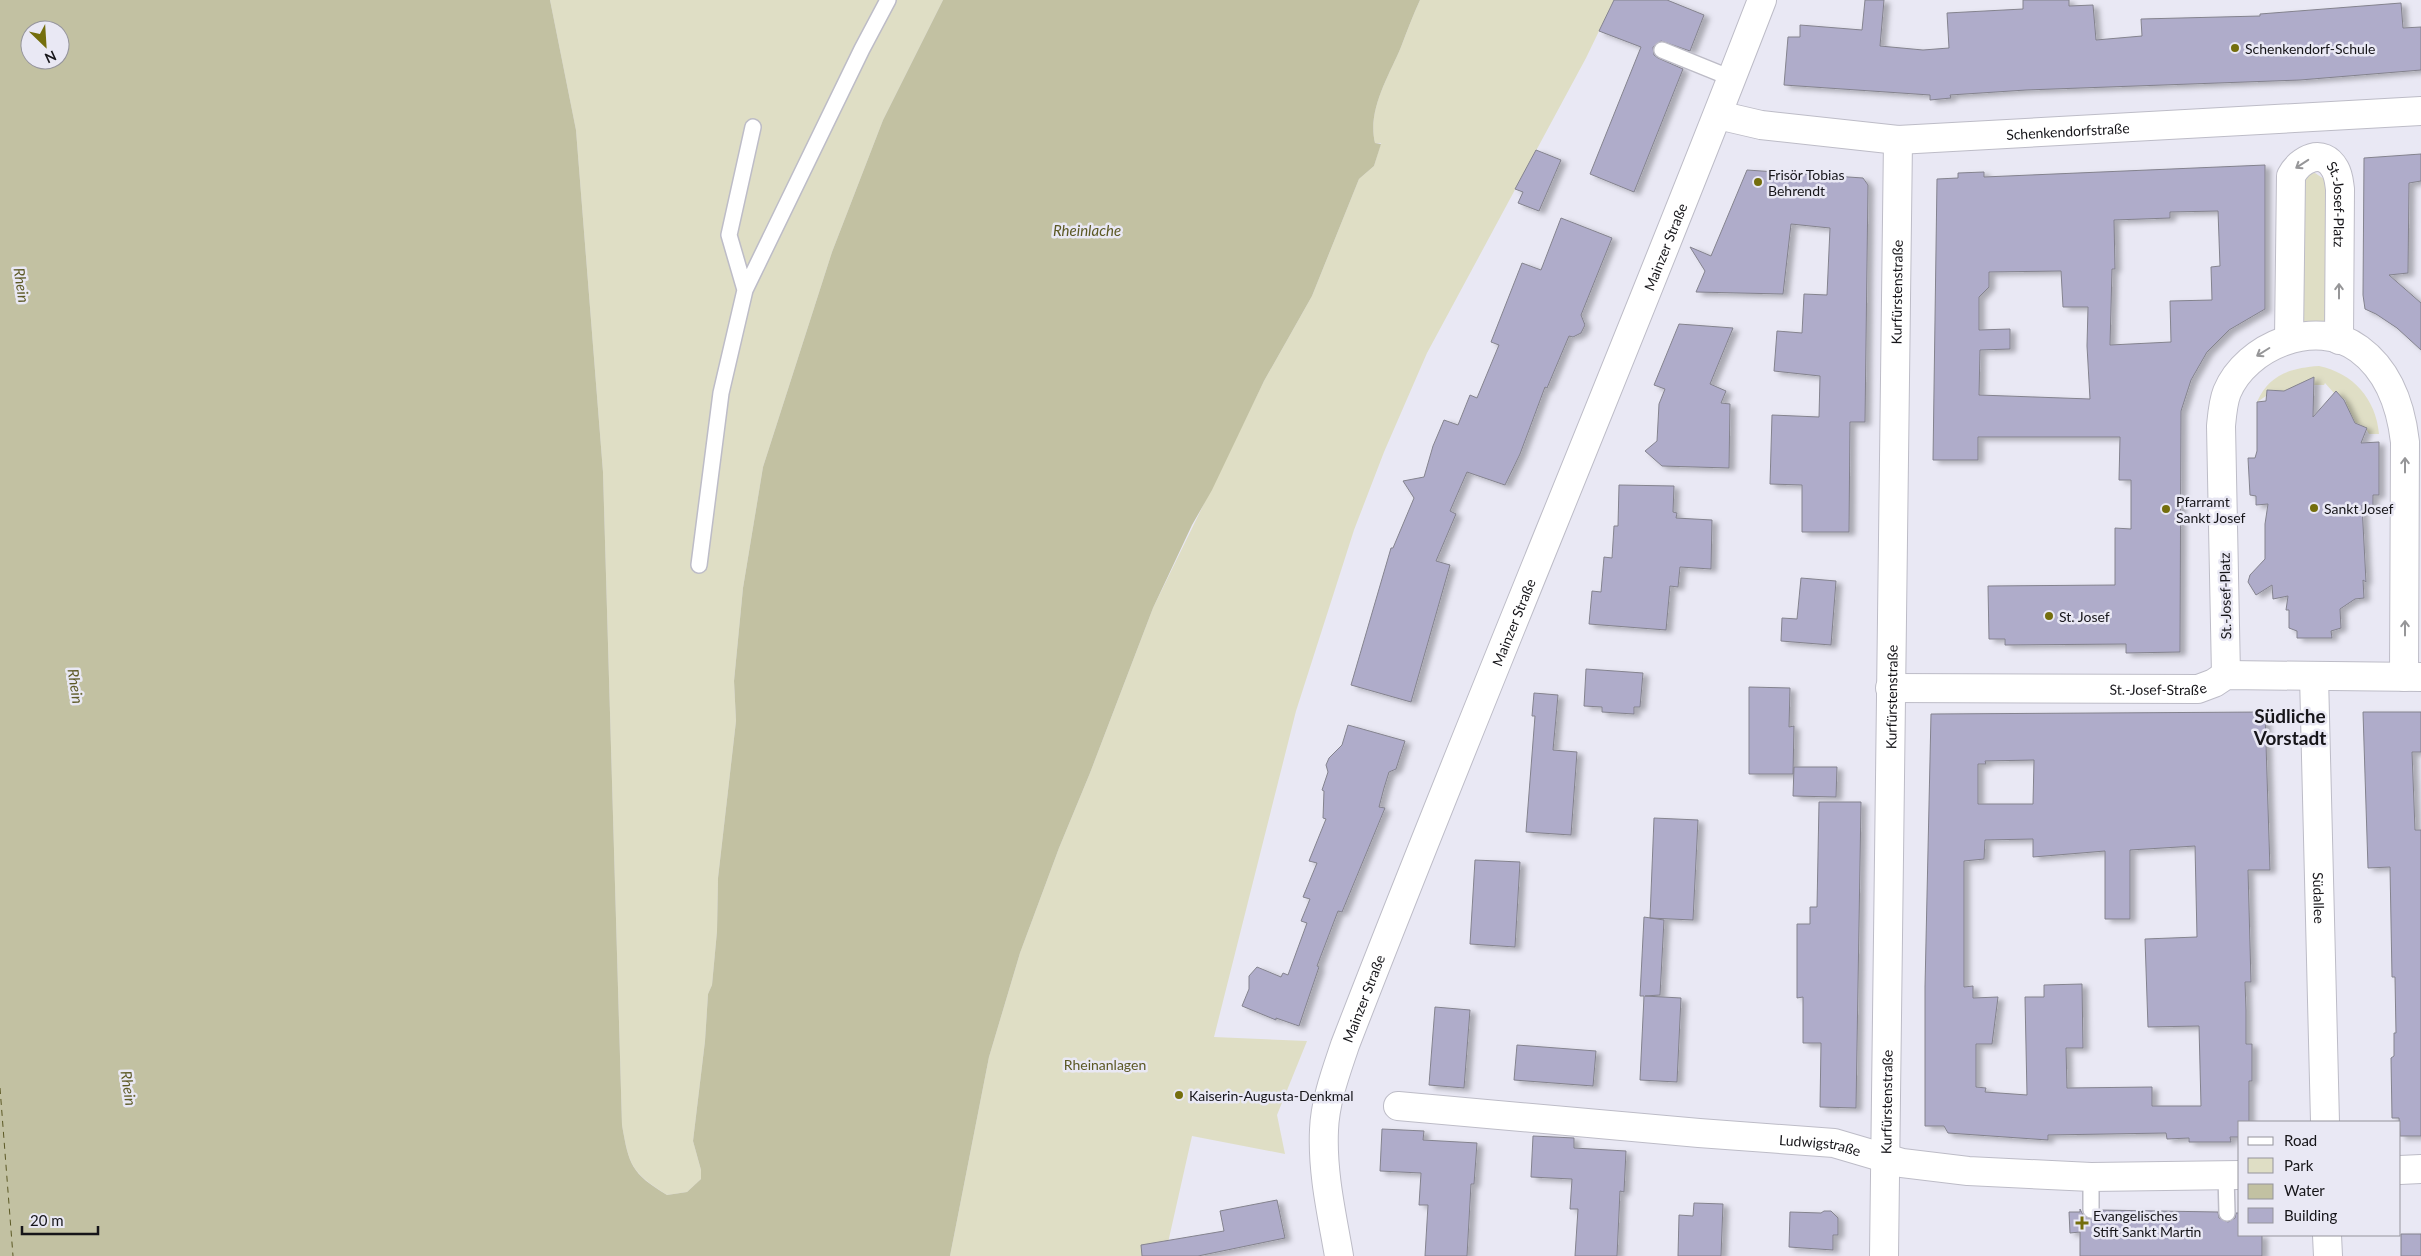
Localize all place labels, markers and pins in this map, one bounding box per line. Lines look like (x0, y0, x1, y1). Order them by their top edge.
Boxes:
place label: Schenkendorf-Schule (2245, 40, 2376, 57)
marker: Schenkendorf-Schule (2229, 42, 2241, 54)
place label: Frisör Tobias Behrendt (1768, 166, 1844, 199)
marker: Frisör Tobias Behrendt (1752, 176, 1764, 188)
place label: Pfarramt Sankt Josef (2176, 493, 2246, 526)
place label: Sankt Josef (2324, 500, 2394, 517)
marker: Sankt Josef (2308, 502, 2320, 514)
marker: Pfarramt Sankt Josef (2160, 503, 2172, 515)
place label: St. Josef (2059, 608, 2110, 625)
marker: St. Josef (2043, 610, 2055, 622)
place label: Kaiserin-Augusta-Denkmal (1189, 1087, 1354, 1104)
marker: Kaiserin-Augusta-Denkmal (1173, 1089, 1185, 1101)
place label: Evangelisches Stift Sankt Martin (2093, 1207, 2201, 1240)
marker: Evangelisches Stift Sankt Martin (2075, 1216, 2089, 1230)

